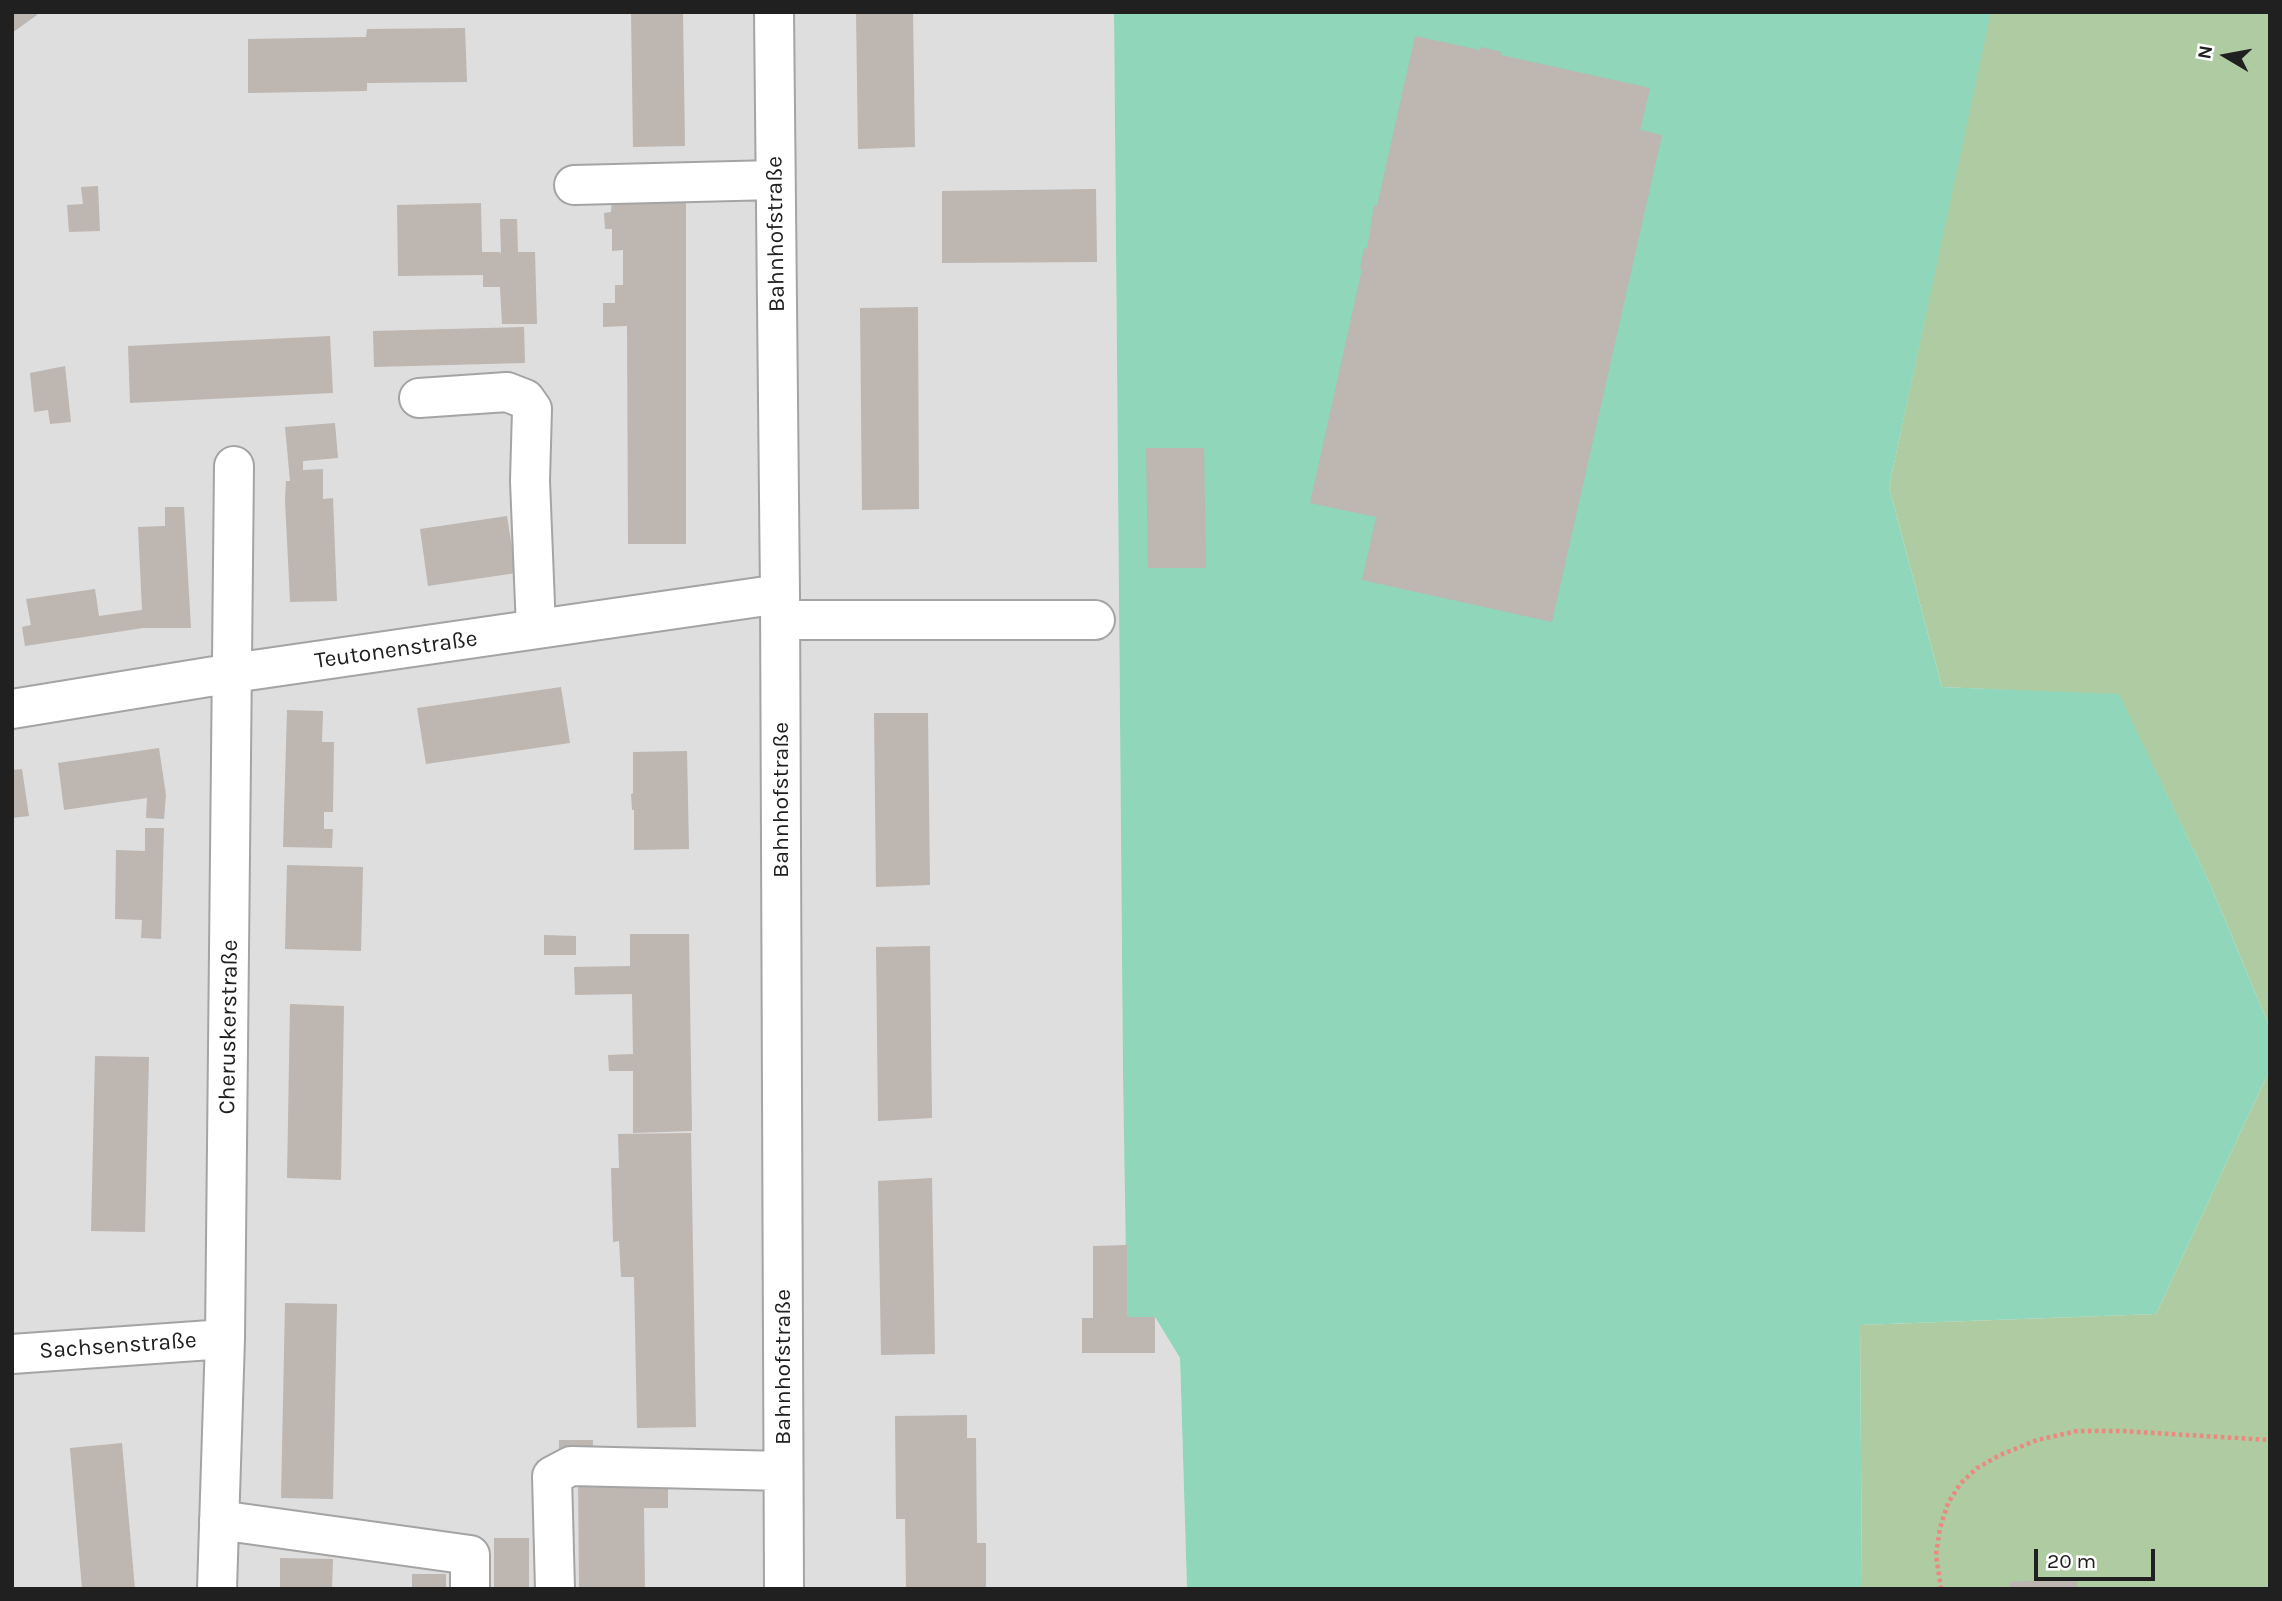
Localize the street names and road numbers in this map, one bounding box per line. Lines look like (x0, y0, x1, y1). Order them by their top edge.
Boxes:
street label: Bahnhofstraße (761, 156, 791, 312)
street label: Teutonenstraße (313, 625, 479, 675)
street label: Bahnhofstraße (767, 722, 795, 878)
street label: Cheruskerstraße (214, 939, 244, 1115)
street label: Bahnhofstraße (769, 1289, 797, 1445)
street label: Sachsenstraße (38, 1327, 198, 1365)

